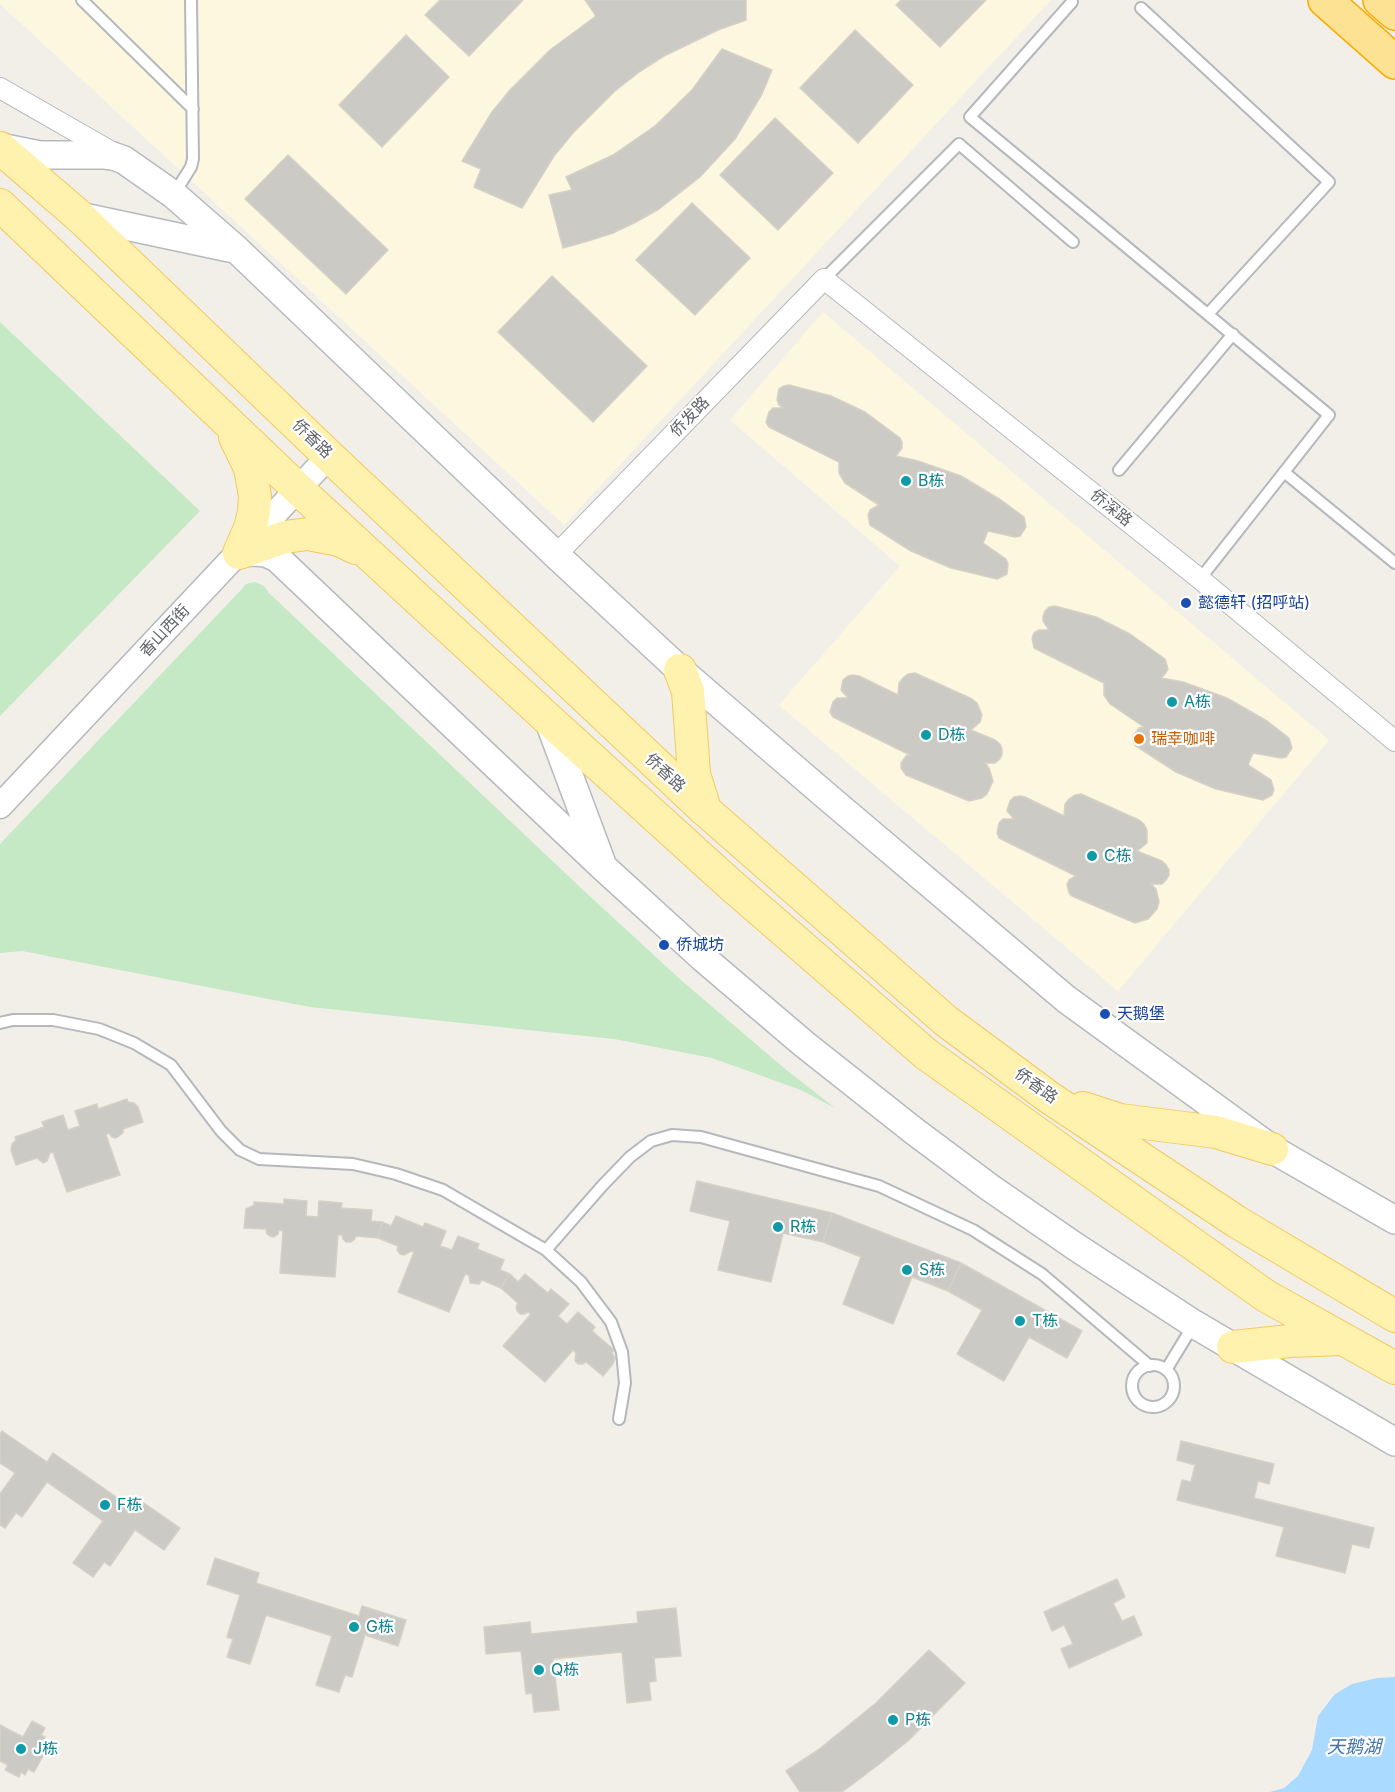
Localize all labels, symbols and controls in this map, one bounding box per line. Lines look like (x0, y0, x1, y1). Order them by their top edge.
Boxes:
street label: 侨发路 (666, 393, 714, 441)
street label: 侨香路 (288, 415, 336, 463)
place label: B栋 (918, 471, 944, 491)
marker: B栋 (899, 474, 913, 488)
street label: 侨深路 (1086, 485, 1136, 531)
place label: 懿德轩 (招呼站) (1198, 593, 1310, 613)
marker: 懿德轩 (招呼站) (1179, 596, 1193, 610)
street label: 香山西街 (136, 601, 194, 661)
place label: A栋 (1184, 692, 1211, 712)
marker: A栋 (1165, 695, 1179, 709)
place label: D栋 (938, 725, 966, 745)
marker: D栋 (919, 728, 933, 742)
place label: 瑞幸咖啡 (1151, 729, 1215, 749)
marker: 瑞幸咖啡 (1132, 732, 1146, 746)
street label: 侨香路 (641, 750, 689, 796)
place label: C栋 (1104, 846, 1132, 866)
marker: C栋 (1085, 849, 1099, 863)
place label: 侨城坊 (676, 935, 724, 955)
marker: 侨城坊 (657, 938, 671, 952)
place label: 天鹅堡 (1117, 1004, 1165, 1024)
marker: 天鹅堡 (1098, 1007, 1112, 1021)
street label: 侨香路 (1011, 1064, 1061, 1108)
place label: R栋 (790, 1217, 816, 1237)
marker: R栋 (771, 1220, 785, 1234)
place label: S栋 (919, 1260, 945, 1280)
marker: S栋 (900, 1263, 914, 1277)
place label: T栋 (1032, 1311, 1058, 1331)
marker: T栋 (1013, 1314, 1027, 1328)
place label: F栋 (117, 1495, 142, 1515)
marker: F栋 (98, 1498, 112, 1512)
place label: G栋 (366, 1617, 394, 1637)
marker: G栋 (347, 1620, 361, 1634)
place label: Q栋 (551, 1660, 579, 1680)
marker: Q栋 (532, 1663, 546, 1677)
place label: P栋 (905, 1710, 931, 1730)
marker: P栋 (886, 1713, 900, 1727)
water label: 天鹅湖 (1327, 1737, 1381, 1759)
place label: J栋 (33, 1739, 58, 1759)
marker: J栋 (14, 1742, 28, 1756)

